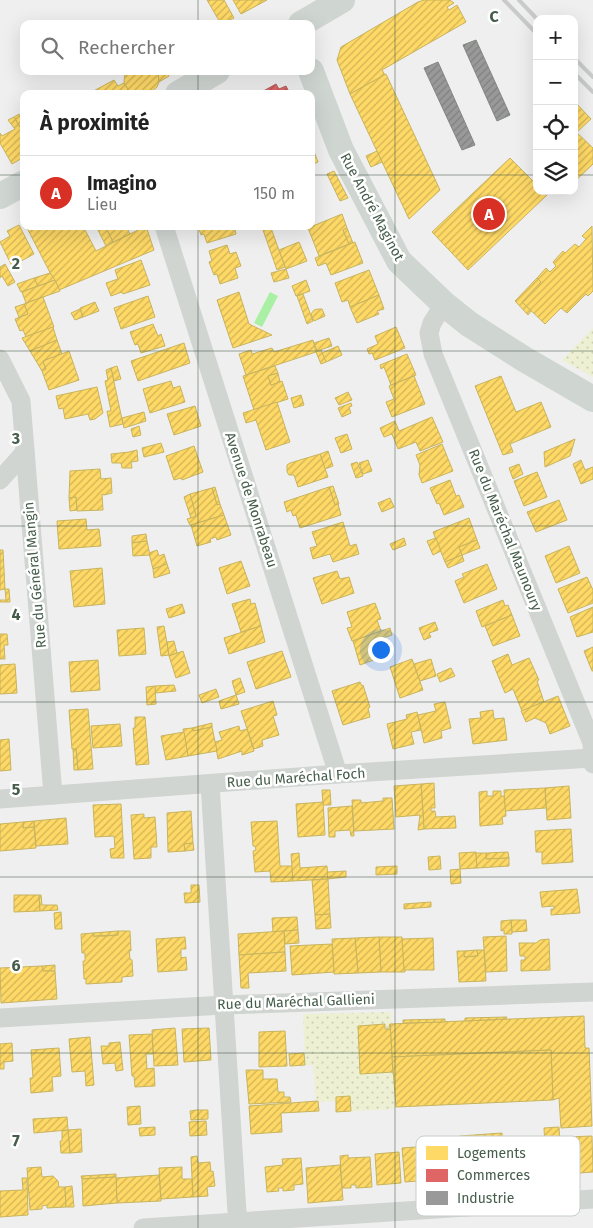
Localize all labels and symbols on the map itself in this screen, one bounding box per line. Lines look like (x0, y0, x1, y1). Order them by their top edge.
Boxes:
text: C (489, 7, 499, 26)
street label: Rue André Maginot (336, 150, 408, 265)
pin: A (473, 195, 505, 233)
text: 2 (12, 254, 20, 273)
text: 3 (11, 429, 20, 448)
street label: Avenue de Monrabeau (221, 430, 281, 570)
street label: Rue du Maréchal Maunoury (465, 447, 545, 613)
street label: Rue du Général Mangin (20, 501, 50, 649)
text: 4 (11, 605, 21, 624)
your location (368, 637, 394, 663)
street label: Rue du Maréchal Foch (226, 765, 366, 791)
text: 5 (12, 780, 21, 799)
text: 6 (11, 956, 21, 975)
street label: Rue du Maréchal Gallieni (217, 991, 375, 1013)
text: 7 (12, 1131, 20, 1150)
legend (416, 1136, 580, 1216)
text: Logements (457, 1145, 526, 1162)
text: Commerces (457, 1167, 530, 1184)
text: Industrie (457, 1190, 514, 1207)

